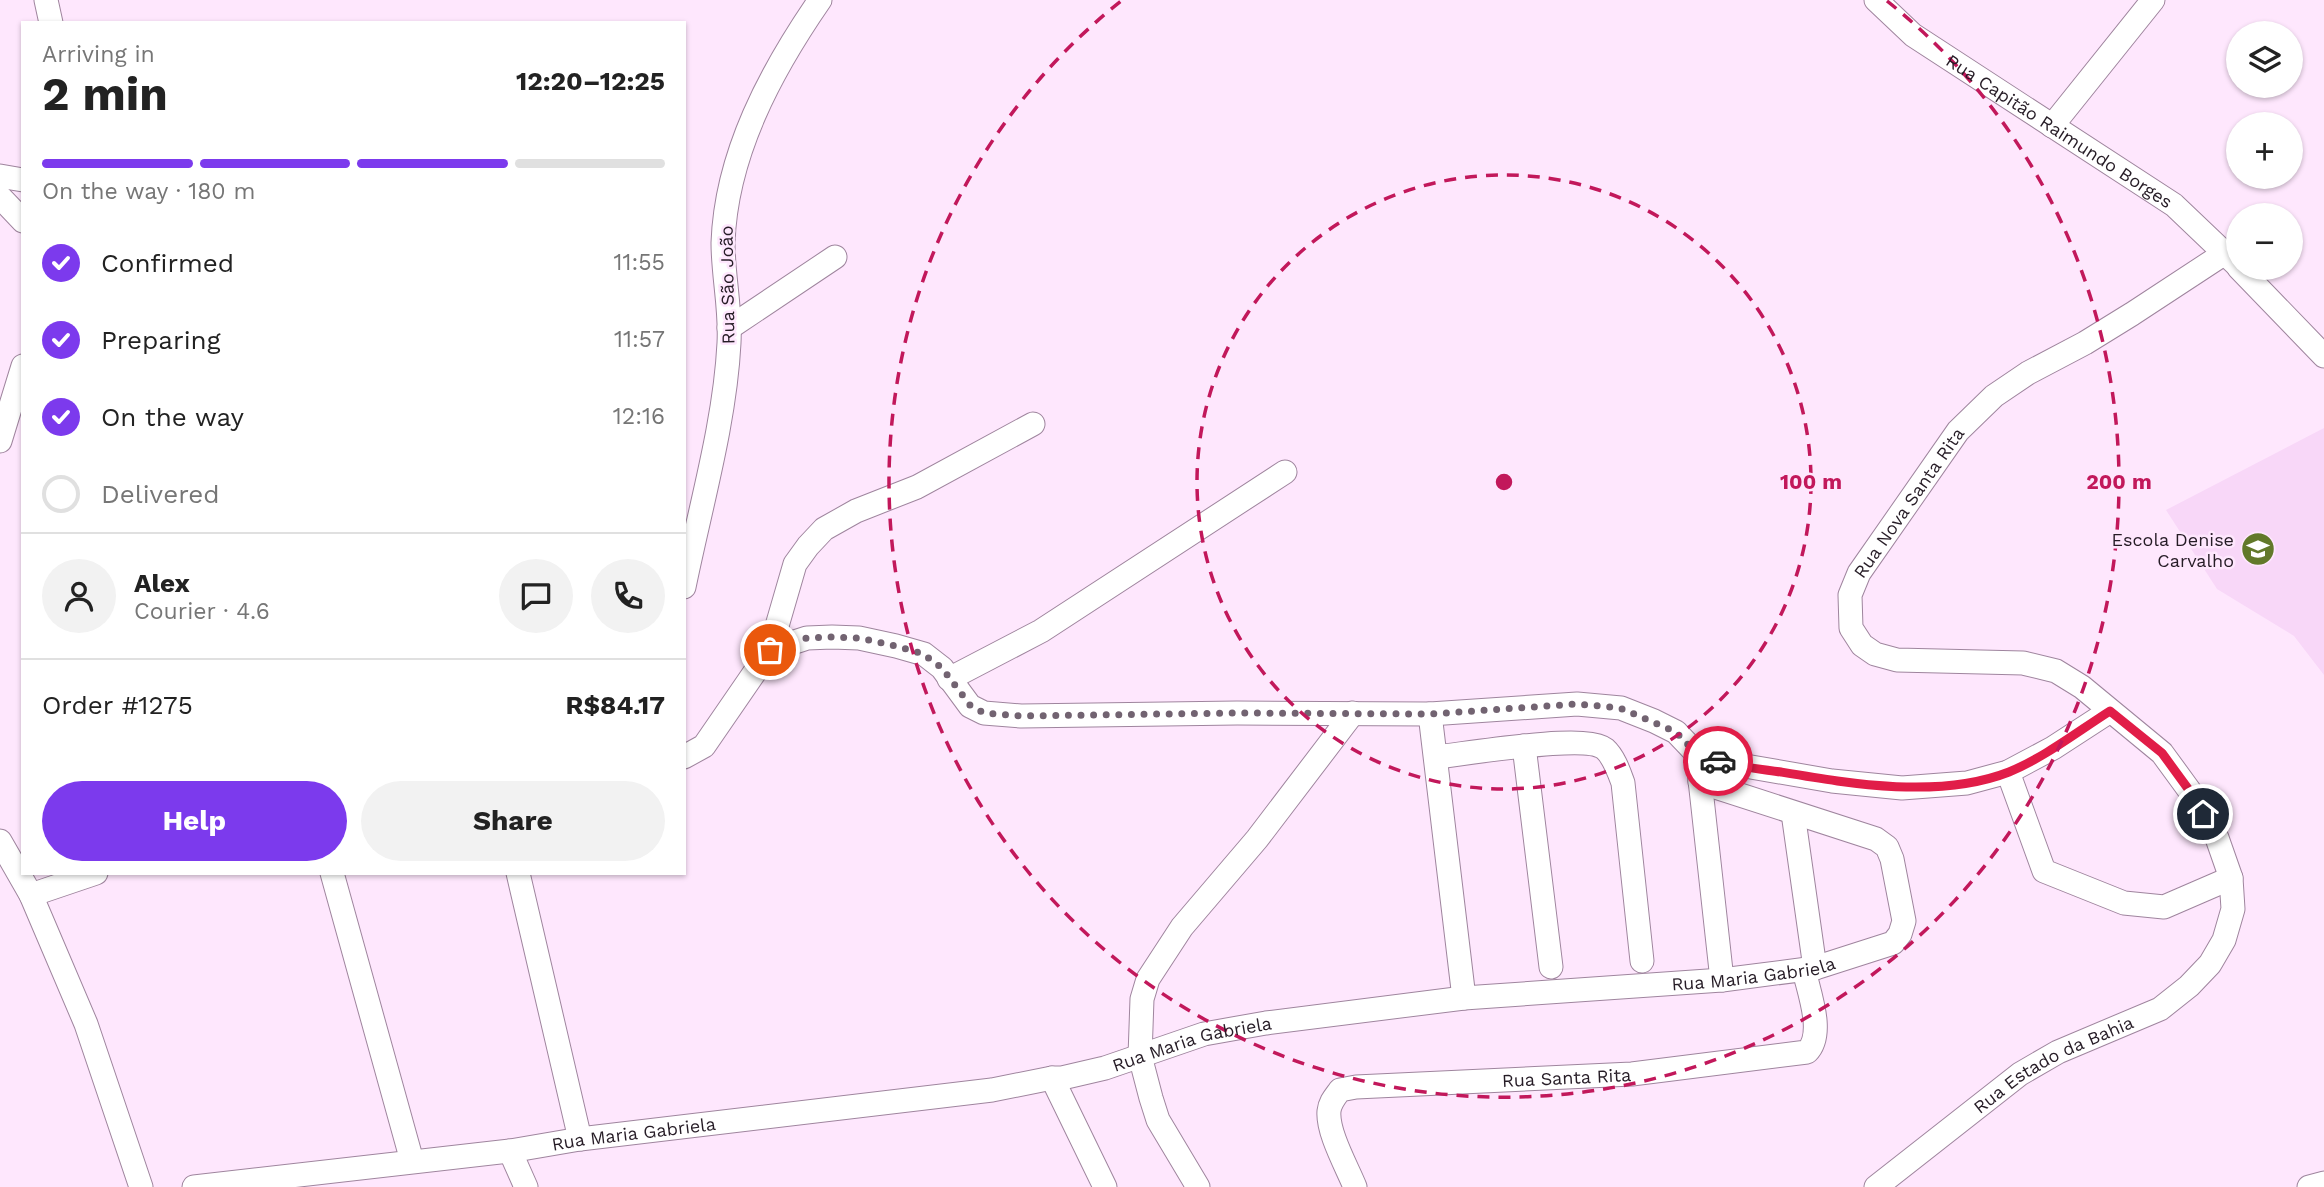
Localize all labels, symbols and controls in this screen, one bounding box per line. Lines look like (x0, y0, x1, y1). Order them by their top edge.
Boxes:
map controls (2226, 21, 2303, 280)
button: layers (2226, 21, 2303, 98)
text: Arriving in (42, 41, 155, 68)
street label: Rua Capitão Raimundo Borges (1943, 49, 2177, 212)
text: 12:20–12:25 (516, 66, 665, 96)
text: 2 min (42, 67, 168, 121)
button: + (2226, 112, 2303, 189)
text: On the way · 180 m (42, 178, 255, 205)
button: − (2226, 203, 2303, 280)
street label: Rua São João (715, 225, 739, 345)
icon: check (42, 244, 80, 282)
text: Confirmed (101, 248, 234, 278)
text: 11:55 (613, 249, 665, 276)
icon: check (42, 321, 80, 359)
text: Preparing (101, 325, 221, 355)
text: 11:57 (614, 326, 665, 353)
icon: check (42, 398, 80, 436)
text: On the way (101, 402, 244, 432)
text: 12:16 (613, 403, 665, 430)
street label: Rua Nova Santa Rita (1849, 423, 1968, 581)
text: 100 m (1780, 469, 1842, 494)
text: 200 m (2086, 469, 2152, 494)
centre of rings (1492, 470, 1516, 494)
text: Delivered (101, 479, 220, 509)
place label: Escola Denise Carvalho (2112, 529, 2234, 571)
school or university icon: Escola Denise Carvalho (2239, 530, 2277, 568)
button: person (42, 559, 116, 633)
button: chat (499, 559, 573, 633)
button: phone (591, 559, 665, 633)
text: Alex (134, 568, 190, 598)
text: Courier · 4.6 (134, 598, 270, 625)
pin (740, 620, 800, 680)
icon: bag (751, 631, 789, 669)
text: Order #1275 (42, 690, 193, 720)
text: R$84.17 (566, 690, 665, 720)
courier (1683, 726, 1753, 796)
icon: car (1699, 742, 1737, 780)
button: Help (42, 781, 347, 861)
button: Share (361, 781, 665, 861)
pin (2173, 784, 2233, 844)
icon: home (2184, 795, 2222, 833)
street label: Rua Maria Gabriela (1671, 952, 1838, 994)
street label: Rua Estado da Bahia (1969, 1011, 2136, 1117)
street label: Rua Maria Gabriela (1109, 1012, 1273, 1075)
street label: Rua Santa Rita (1501, 1064, 1632, 1091)
street label: Rua Maria Gabriela (550, 1112, 717, 1154)

